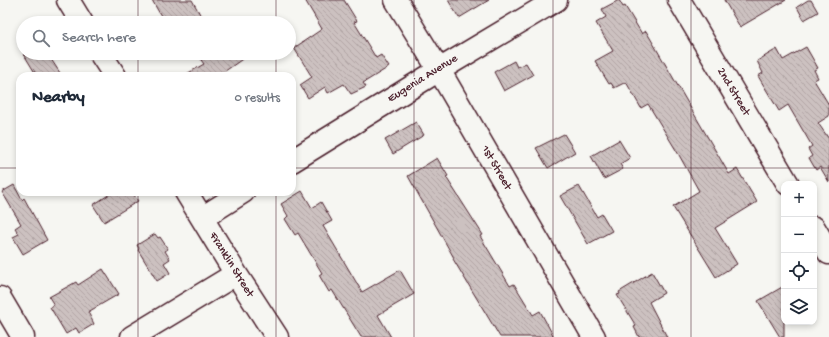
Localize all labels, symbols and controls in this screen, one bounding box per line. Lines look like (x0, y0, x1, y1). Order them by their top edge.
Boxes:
search box (16, 16, 296, 60)
icon: search (30, 27, 52, 49)
text: Search here (62, 29, 136, 47)
street label: Eugenia Avenue (385, 51, 461, 106)
street label: 2nd Street (713, 65, 753, 119)
text: Nearby (32, 88, 85, 108)
text: 0 results (234, 91, 280, 106)
street label: 1st Street (477, 142, 515, 194)
map controls (781, 181, 817, 325)
button: + (781, 181, 817, 217)
button: − (781, 217, 817, 253)
street label: Franklin Street (205, 229, 257, 301)
button: locate (781, 253, 817, 289)
button: layers (781, 289, 817, 325)

